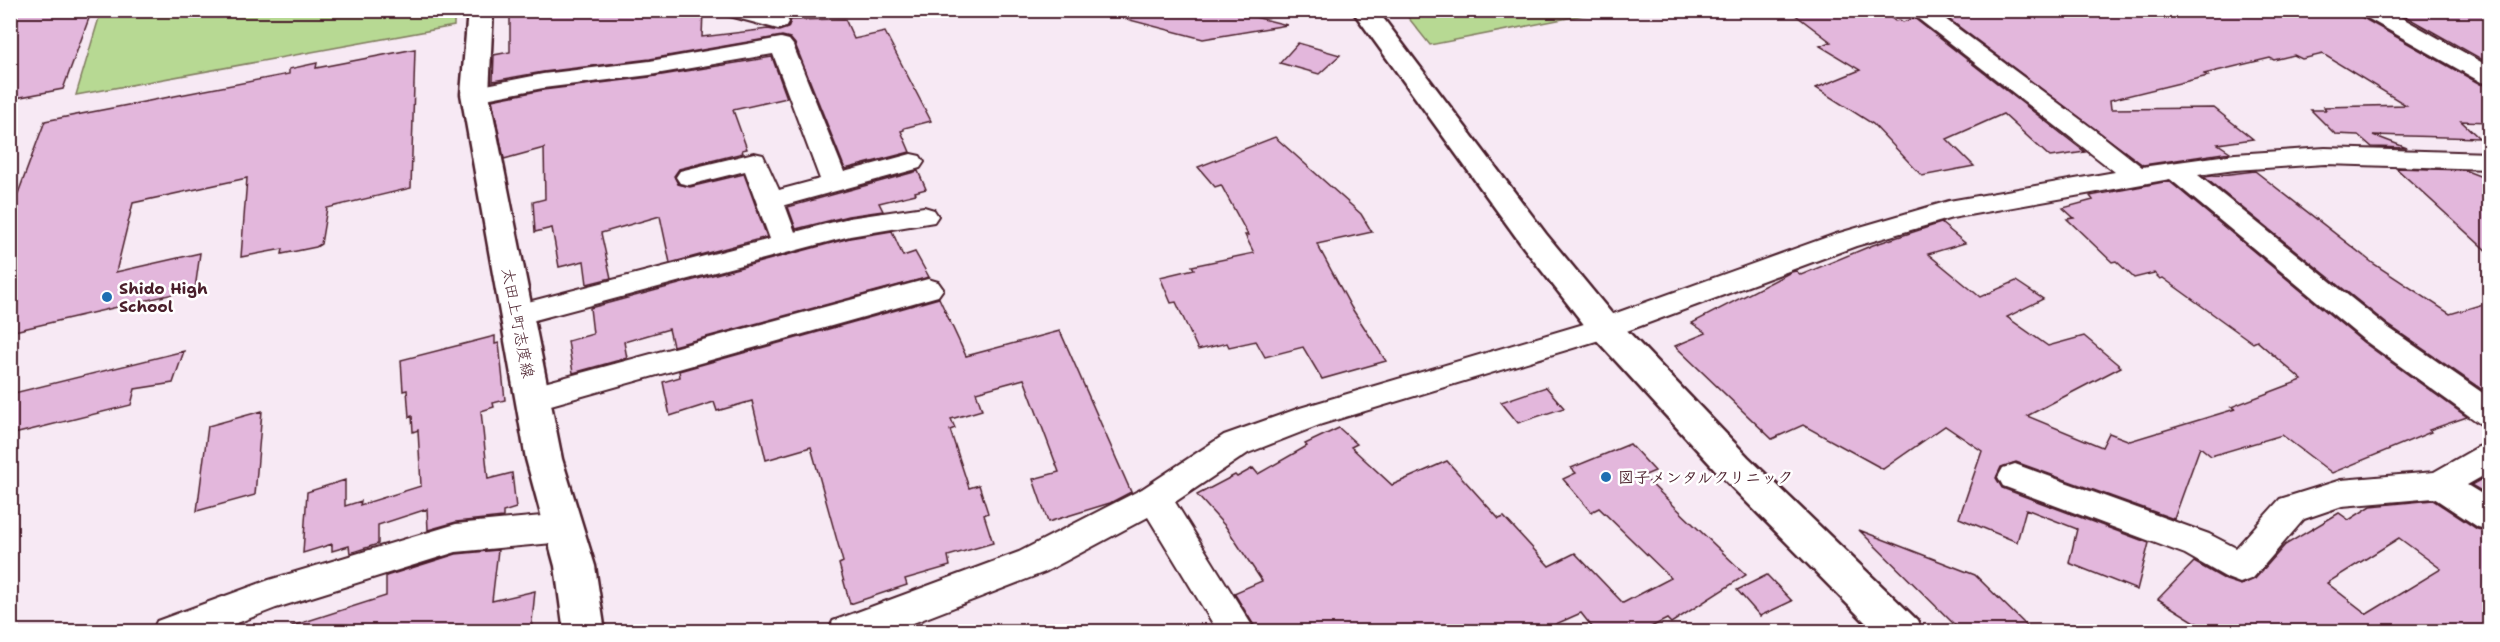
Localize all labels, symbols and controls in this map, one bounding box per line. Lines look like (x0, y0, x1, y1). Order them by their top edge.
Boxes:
street label: 太田上町志度線 (497, 266, 539, 380)
place label: Shido High School (119, 278, 208, 317)
marker: Shido High School (100, 290, 114, 304)
place label: 図子メンタルクリニック (1618, 467, 1793, 488)
marker: 図子メンタルクリニック (1599, 470, 1613, 484)

